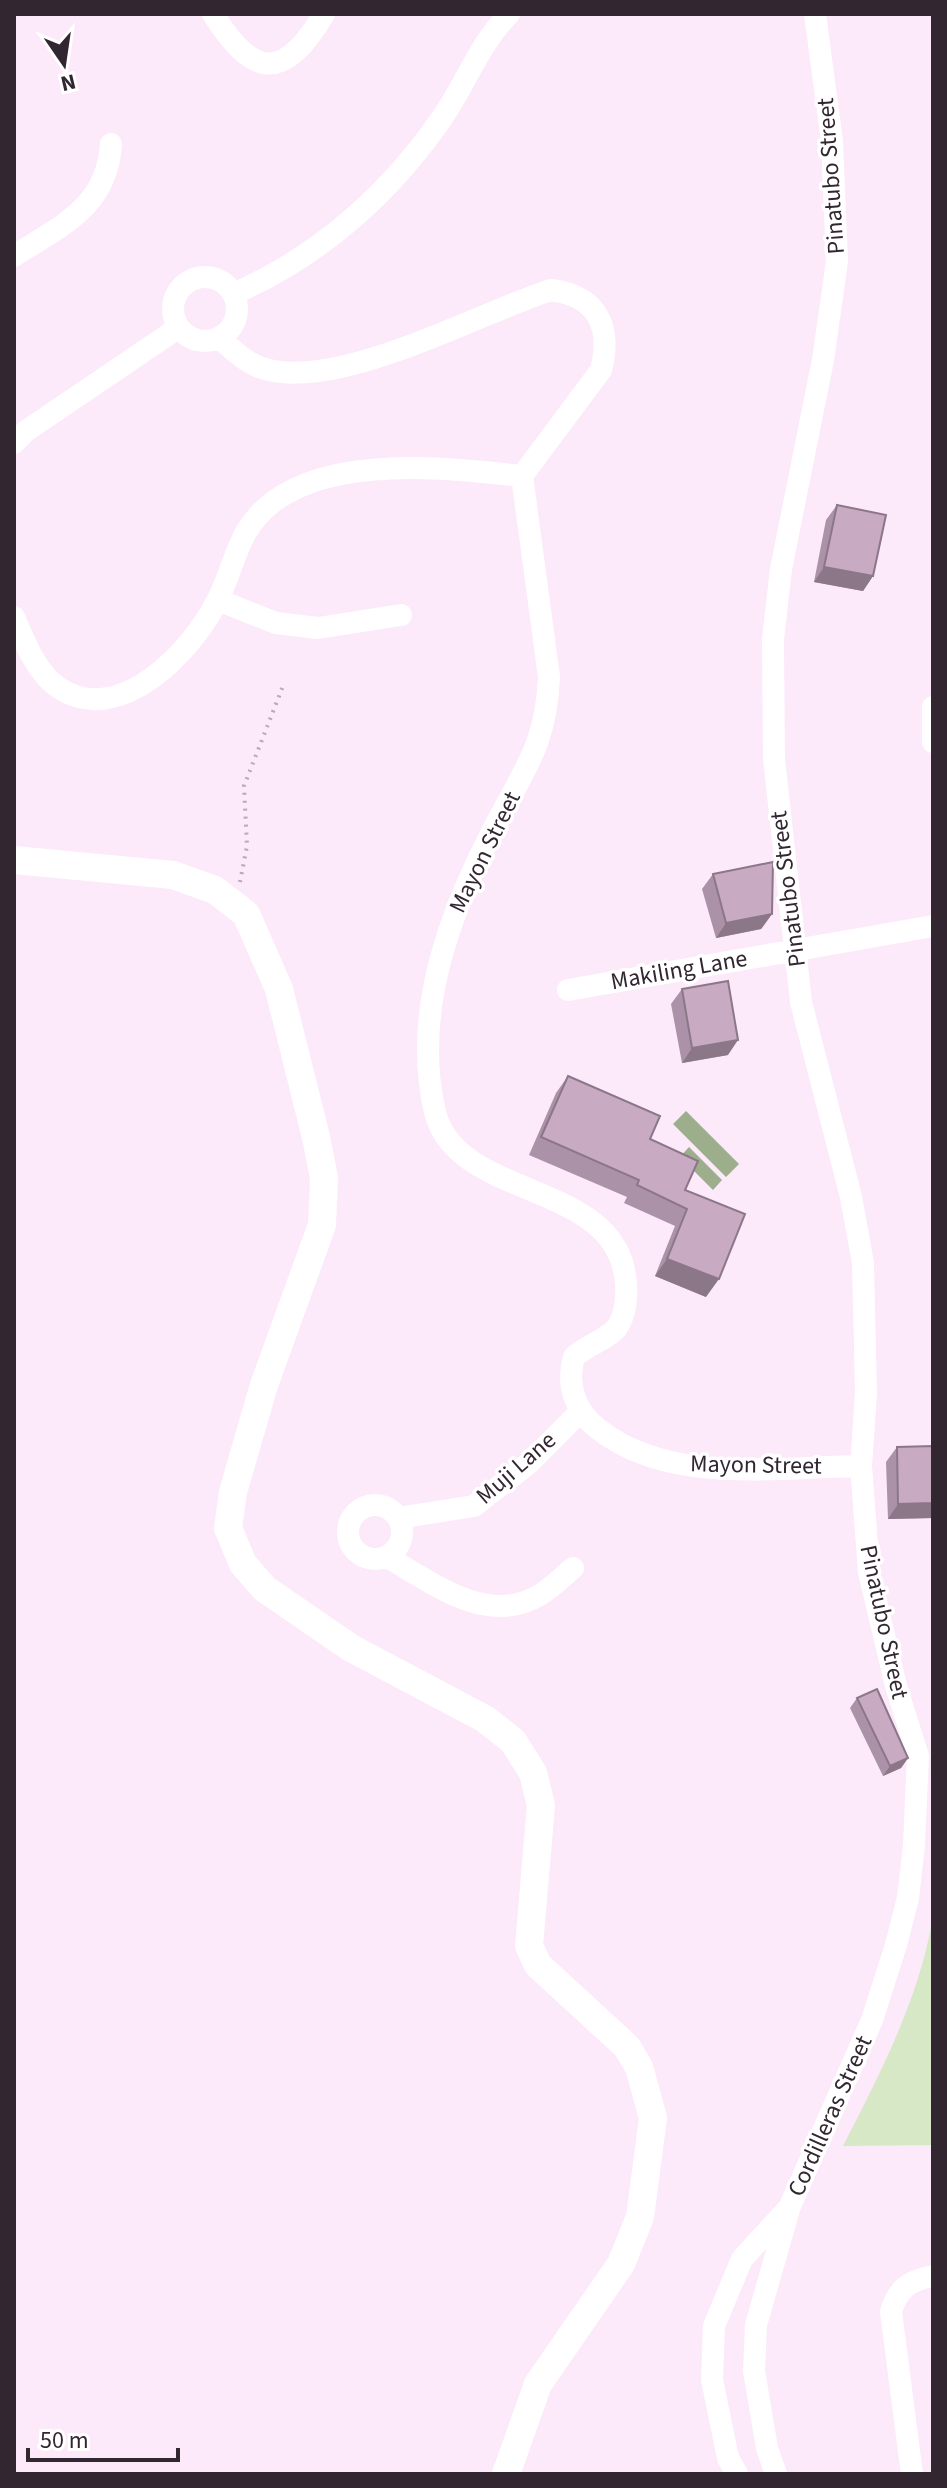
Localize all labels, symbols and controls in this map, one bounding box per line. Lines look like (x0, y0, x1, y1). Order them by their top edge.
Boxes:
north arrow (24, 24, 104, 104)
text: N (58, 65, 79, 100)
street label: Pinatubo Street (808, 97, 854, 255)
street label: Mayon Street (440, 785, 530, 919)
street label: Pinatubo Street (761, 809, 815, 969)
street label: Makiling Lane (608, 941, 750, 999)
street label: Muji Lane (468, 1423, 564, 1513)
street label: Mayon Street (690, 1446, 822, 1484)
street label: Pinatubo Street (851, 1542, 917, 1702)
street label: Cordilleras Street (779, 2030, 881, 2202)
scale bar (28, 2412, 178, 2462)
text: 50 m (40, 2423, 89, 2458)

